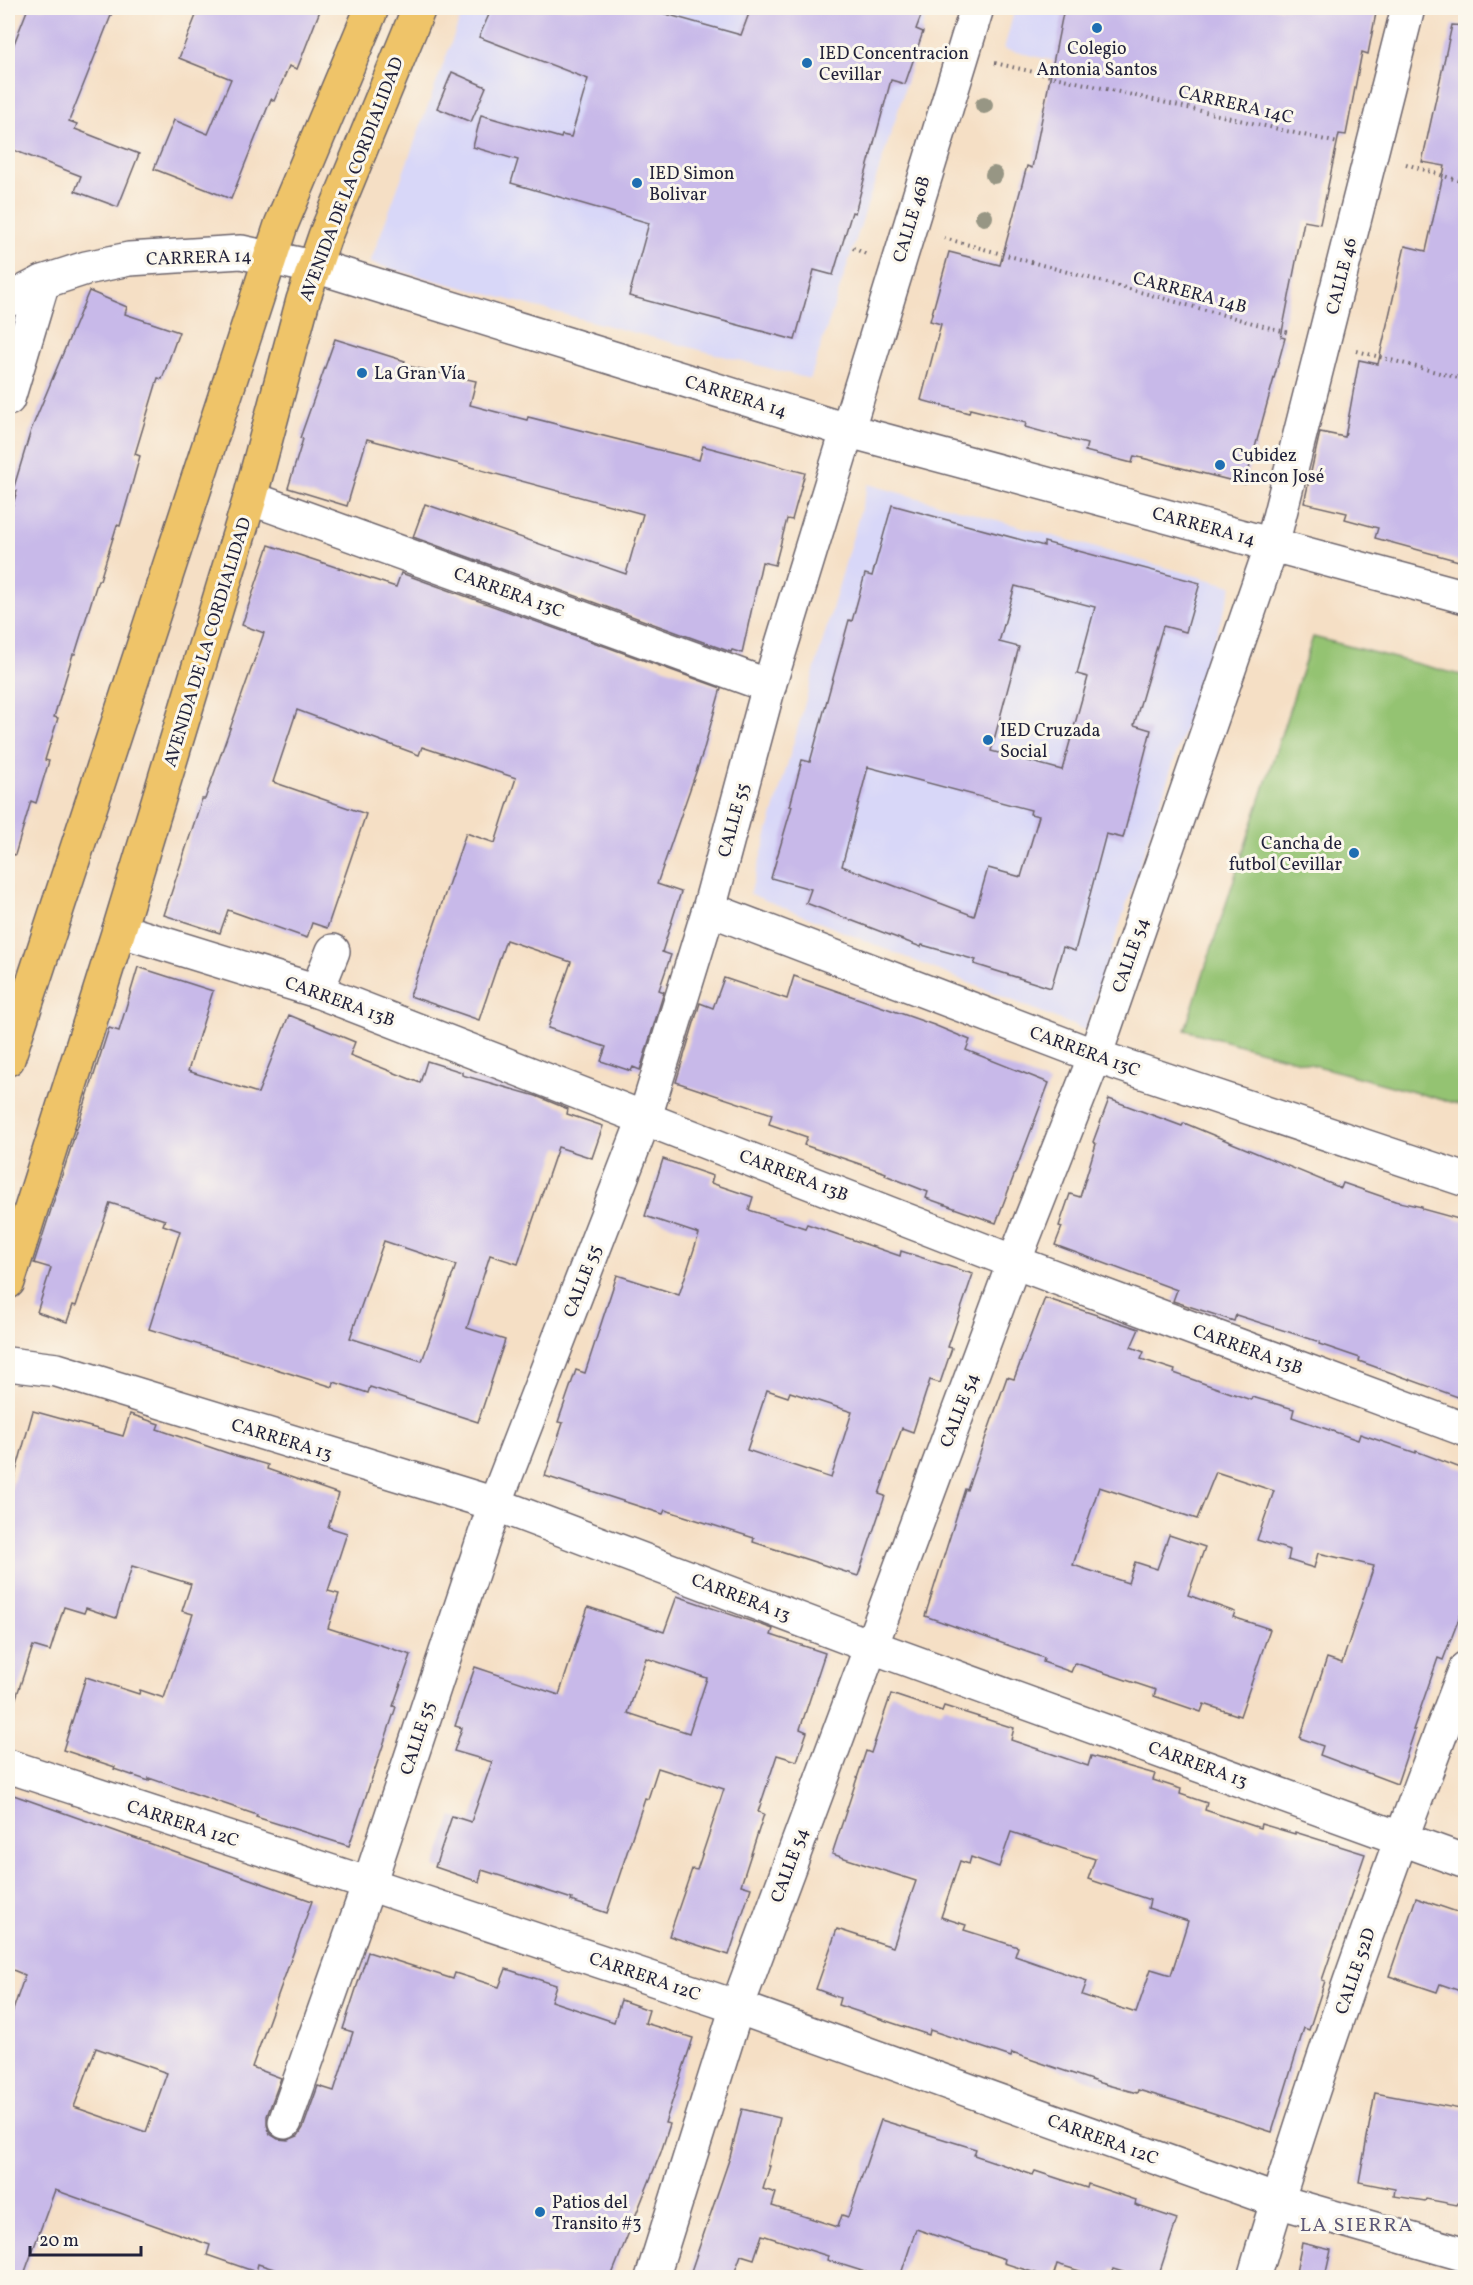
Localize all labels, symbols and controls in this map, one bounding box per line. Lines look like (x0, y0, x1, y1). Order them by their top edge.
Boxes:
marker: Colegio Antonia Santos (1090, 21, 1104, 35)
place label: Colegio Antonia Santos (1037, 37, 1157, 83)
place label: IED Concentracion Cevillar (819, 42, 969, 88)
street label: AVENIDA DE LA CORDIALIDAD (294, 54, 411, 305)
marker: IED Concentracion Cevillar (800, 56, 814, 70)
street label: CARRERA 14C (1176, 80, 1296, 131)
place label: IED Simon Bolivar (649, 162, 735, 208)
street label: CALLE 46B (887, 173, 937, 266)
marker: IED Simon Bolivar (630, 176, 644, 190)
street label: CALLE 46 (1321, 235, 1364, 317)
street label: CARRERA 14 (146, 244, 252, 273)
street label: CARRERA 14B (1130, 266, 1249, 321)
place label: La Gran Vía (374, 362, 466, 387)
marker: La Gran Vía (355, 366, 369, 380)
street label: CARRERA 14 (681, 370, 790, 425)
place label: Cubidez Rincon José (1232, 444, 1324, 490)
marker: Cubidez Rincon José (1213, 458, 1227, 472)
street label: CARRERA 14 (1149, 502, 1258, 553)
street label: AVENIDA DE LA CORDIALIDAD (158, 515, 258, 770)
street label: CARRERA 13C (450, 562, 567, 625)
place label: IED Cruzada Social (1000, 719, 1101, 765)
marker: IED Cruzada Social (981, 733, 995, 747)
street label: CALLE 55 (713, 780, 756, 860)
place label: Cancha de futbol Cevillar (1229, 832, 1342, 878)
marker: Cancha de futbol Cevillar (1347, 846, 1361, 860)
street label: CALLE 54 (1107, 915, 1156, 996)
street label: CARRERA 13B (281, 971, 398, 1034)
street label: CARRERA 13C (1026, 1021, 1143, 1084)
street label: CARRERA 13B (735, 1144, 852, 1209)
street label: CALLE 55 (558, 1242, 609, 1321)
street label: CARRERA 13B (1189, 1319, 1306, 1382)
street label: CALLE 54 (935, 1370, 986, 1451)
street label: CARRERA 13 (228, 1413, 335, 1468)
street label: CARRERA 13 (687, 1568, 794, 1629)
street label: CALLE 55 (395, 1698, 442, 1778)
street label: CARRERA 13 (1144, 1736, 1251, 1795)
street label: CARRERA 12C (123, 1795, 242, 1854)
street label: CALLE 54 (765, 1825, 816, 1906)
street label: CALLE 52D (1330, 1925, 1383, 2018)
street label: CARRERA 12C (585, 1947, 704, 2008)
street label: CARRERA 12C (1043, 2109, 1161, 2172)
place label: Patios del Transito #3 (552, 2191, 641, 2237)
marker: Patios del Transito #3 (533, 2205, 547, 2219)
district label: LA SIERRA (1300, 2212, 1414, 2240)
scale bar (30, 2219, 141, 2257)
text: 20 m (39, 2229, 79, 2254)

